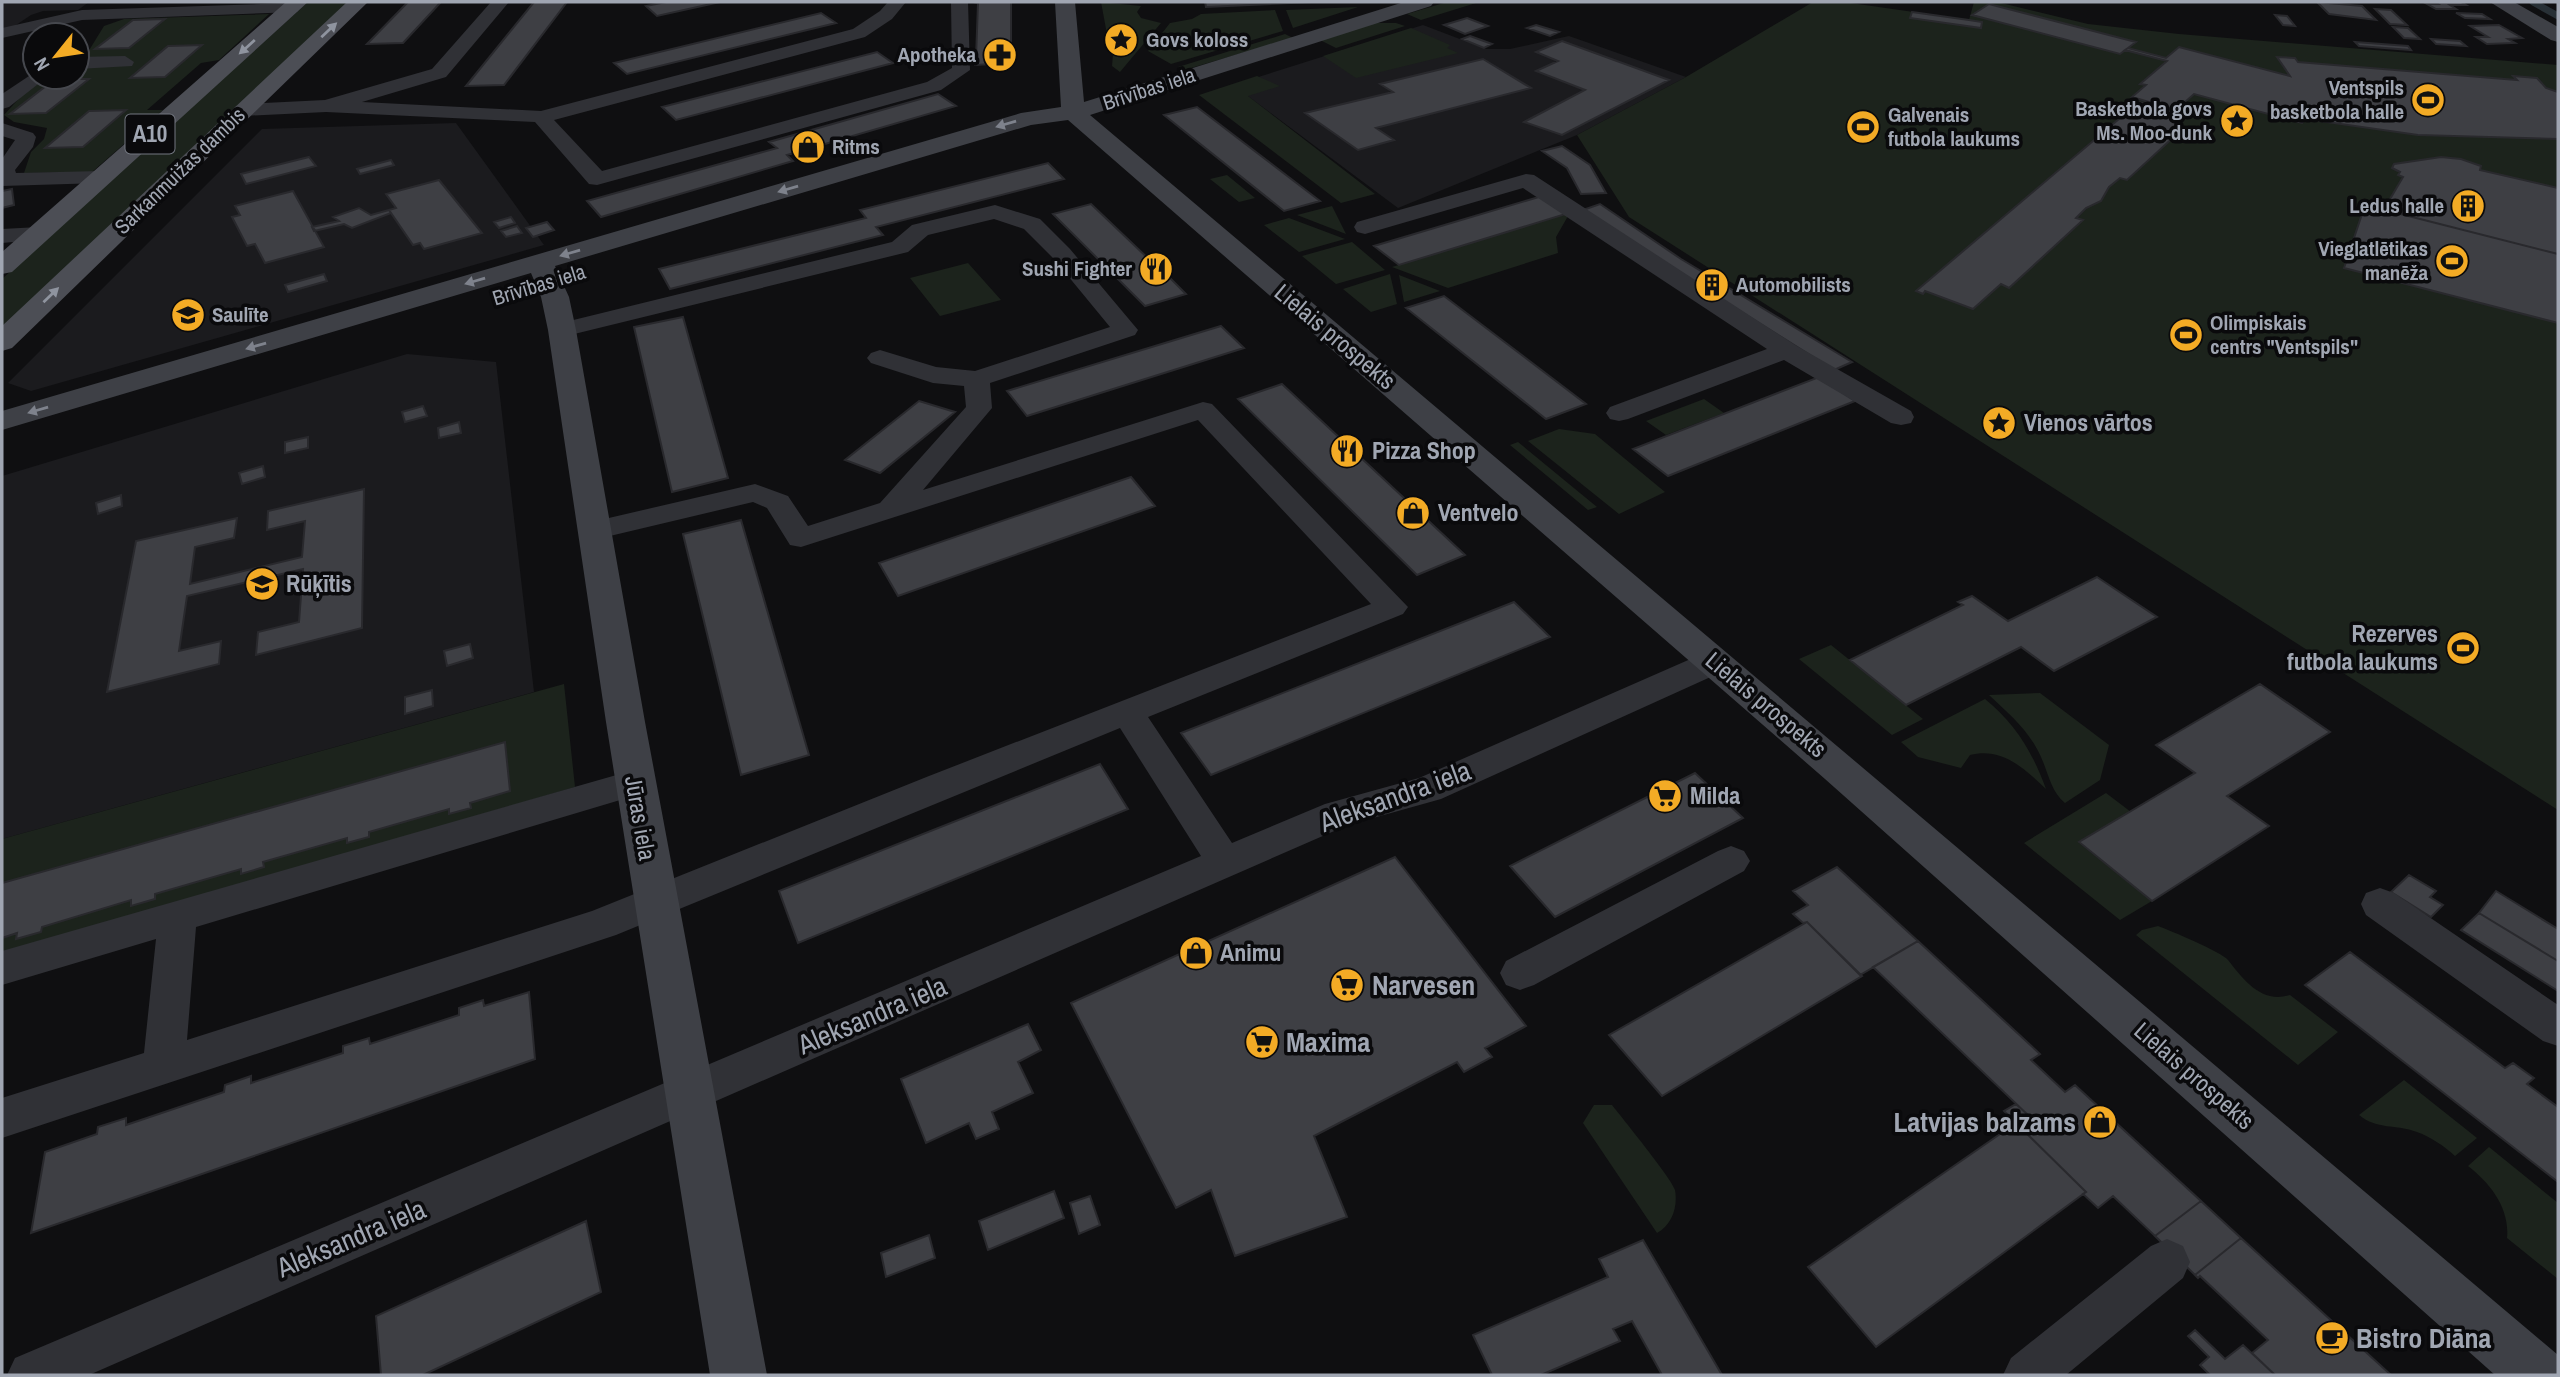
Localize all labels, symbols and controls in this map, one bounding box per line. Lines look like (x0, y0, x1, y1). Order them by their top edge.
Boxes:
north arrow (21, 21, 91, 91)
place icon: Govs koloss (1102, 21, 1140, 59)
one-way arrow (320, 22, 337, 38)
place label: Govs koloss (1146, 25, 1248, 54)
pharmacy icon: Apotheka (981, 36, 1019, 74)
one-way arrow (238, 39, 256, 55)
place label: Apotheka (898, 40, 976, 69)
text: N (27, 53, 55, 76)
street label: Brīvības iela (1099, 60, 1199, 117)
place label: Ventspils basketbola halle (2270, 73, 2404, 126)
sports icon: Ventspils basketbola halle (2409, 81, 2447, 119)
place label: Basketbola govs Ms. Moo-dunk (2075, 94, 2212, 147)
place label: Galvenais futbola laukums (1888, 100, 2020, 153)
street label: Sarkanmuižas dambis (108, 101, 251, 241)
place icon: Basketbola govs Ms. Moo-dunk (2218, 102, 2256, 140)
sports icon: Galvenais futbola laukums (1844, 108, 1882, 146)
road number: A10 (125, 114, 174, 154)
one-way arrow (995, 120, 1016, 130)
shop icon: Ritms (789, 128, 827, 166)
place label: Ritms (832, 132, 880, 161)
one-way arrow (777, 184, 798, 194)
building icon: Ledus halle (2449, 187, 2487, 225)
place label: Ledus halle (2349, 191, 2444, 220)
place label: Vieglatlētikas manēža (2318, 234, 2428, 287)
sports icon: Vieglatlētikas manēža (2433, 242, 2471, 280)
one-way arrow (559, 249, 580, 259)
restaurant icon: Sushi Fighter (1137, 250, 1175, 288)
place label: Sushi Fighter (1022, 254, 1132, 283)
street label: Brīvības iela (489, 257, 589, 312)
building icon: Automobilists (1693, 266, 1731, 304)
place label: Automobilists (1736, 270, 1851, 299)
street label: Lielais prospekts (1268, 276, 1403, 396)
one-way arrow (464, 277, 485, 287)
one-way arrow (42, 287, 59, 303)
school or university icon: Saulīte (169, 296, 207, 334)
place label: Saulīte (212, 300, 268, 329)
place label: Olimpiskais centrs "Ventspils" (2210, 308, 2358, 361)
sports icon: Olimpiskais centrs "Ventspils" (2167, 316, 2205, 354)
one-way arrow (246, 341, 267, 351)
place icon: Vienos vārtos (1980, 404, 2018, 442)
one-way arrow (27, 405, 48, 415)
place label: Vienos vārtos (2024, 406, 2153, 438)
restaurant icon: Pizza Shop (1328, 432, 1366, 470)
place label: Pizza Shop (1372, 434, 1476, 466)
shop icon: Ventvelo (1394, 494, 1432, 532)
place label: Ventvelo (1438, 496, 1519, 528)
school or university icon: Rūķītis (243, 565, 281, 603)
place label: Rūķītis (286, 567, 352, 599)
place label: Rezerves futbola laukums (2287, 617, 2438, 677)
sports icon: Rezerves futbola laukums (2444, 629, 2482, 667)
street label: Lielais prospekts (1699, 644, 1834, 764)
street label: Aleksandra iela (1313, 751, 1476, 841)
street label: Jūras iela (618, 773, 664, 863)
supermarket icon: Milda (1646, 777, 1684, 815)
place label: Milda (1690, 779, 1740, 811)
shop icon: Animu (1177, 934, 1215, 972)
place label: Animu (1220, 936, 1281, 968)
supermarket icon: Narvesen (1328, 966, 1366, 1004)
place label: Narvesen (1372, 966, 1475, 1004)
street label: Aleksandra iela (791, 967, 952, 1064)
street label: Lielais prospekts (2128, 1014, 2261, 1136)
supermarket icon: Maxima (1243, 1023, 1281, 1061)
place label: Maxima (1286, 1023, 1370, 1061)
place label: Latvijas balzams (1893, 1103, 2076, 1141)
shop icon: Latvijas balzams (2081, 1103, 2119, 1141)
street label: Aleksandra iela (270, 1190, 431, 1287)
cafe icon: Bistro Diāna (2313, 1319, 2351, 1357)
place label: Bistro Diāna (2356, 1319, 2491, 1357)

